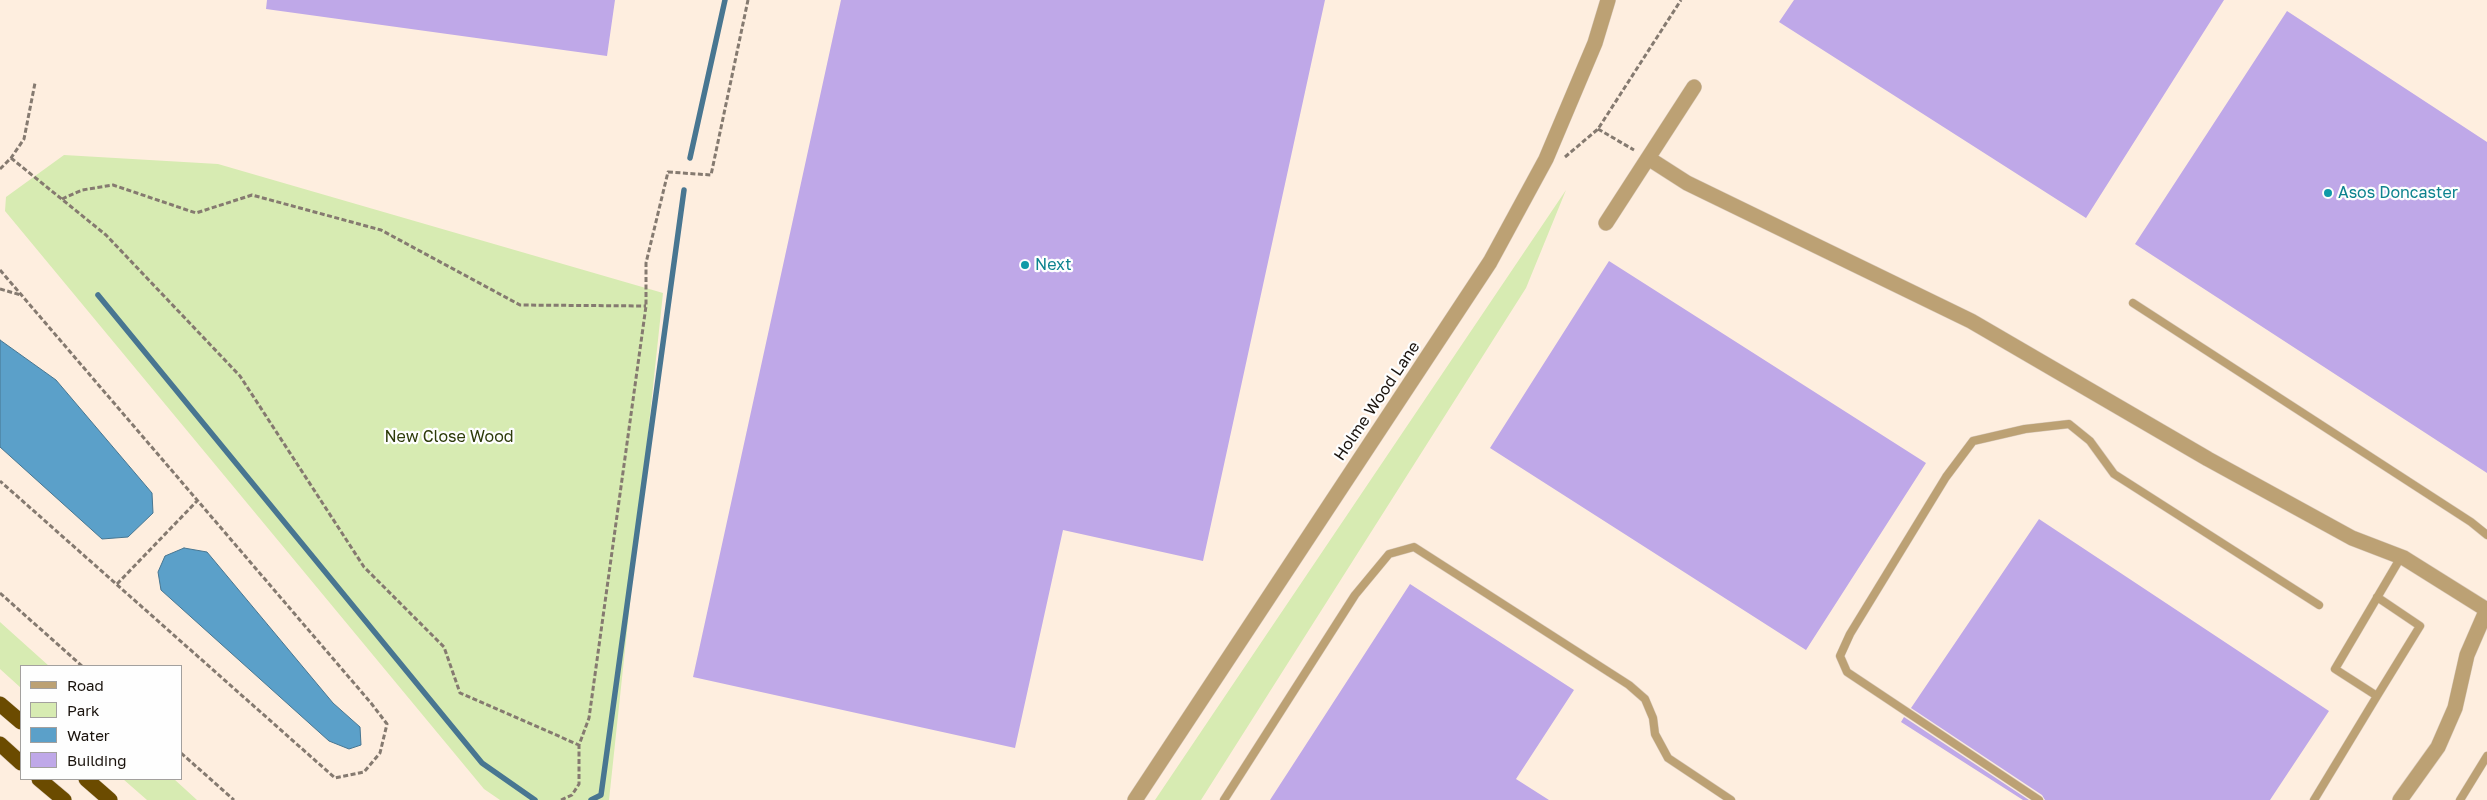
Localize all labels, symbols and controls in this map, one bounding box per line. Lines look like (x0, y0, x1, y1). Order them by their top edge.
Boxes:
place label: Asos Doncaster (2338, 183, 2458, 203)
marker: Asos Doncaster (2322, 187, 2334, 199)
place label: Next (1035, 255, 1072, 275)
marker: Next (1019, 259, 1031, 271)
street label: Holme Wood Lane (1330, 338, 1424, 464)
park label: New Close Wood (384, 427, 514, 447)
legend (20, 665, 182, 780)
text: Road (67, 676, 104, 694)
text: Park (67, 701, 99, 719)
text: Water (67, 726, 110, 744)
text: Building (67, 751, 127, 769)

